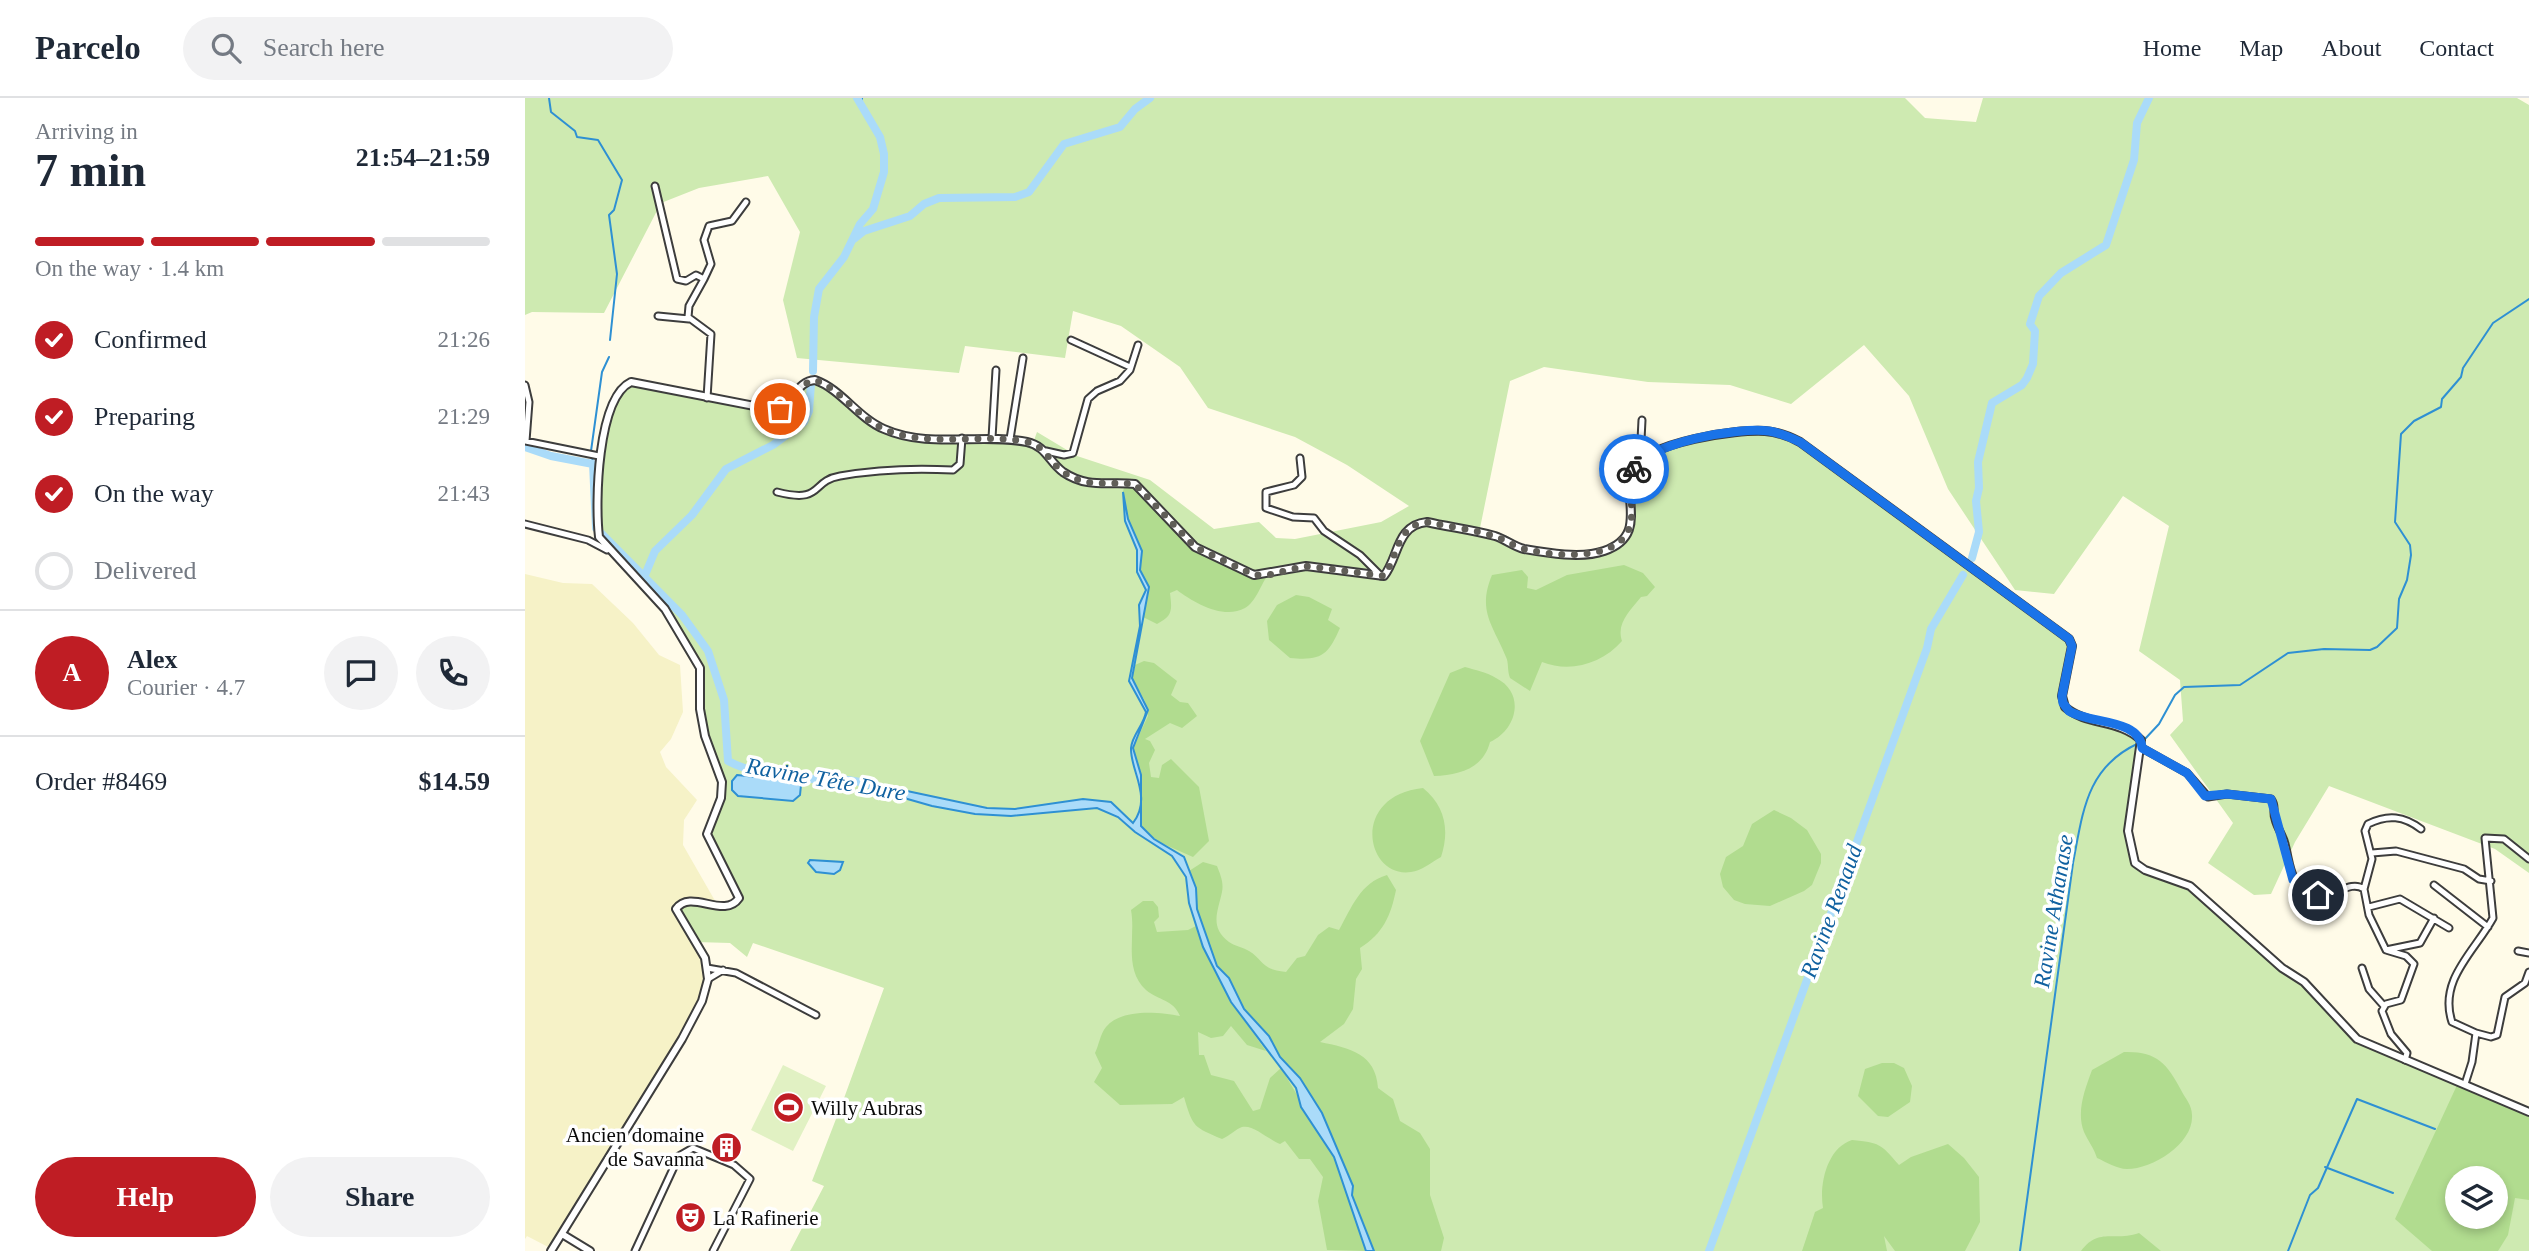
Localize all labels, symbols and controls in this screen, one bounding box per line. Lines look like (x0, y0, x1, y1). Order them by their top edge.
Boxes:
search box (183, 17, 673, 80)
icon: search (207, 29, 245, 67)
text: Parcelo (35, 30, 141, 66)
text: Search here (263, 33, 385, 62)
text: Home (2143, 35, 2201, 61)
text: Map (2239, 35, 2283, 61)
text: About (2321, 35, 2381, 61)
text: Contact (2419, 35, 2494, 61)
text: Arriving in (35, 119, 138, 144)
text: 21:54–21:59 (356, 143, 490, 172)
text: 7 min (35, 145, 146, 196)
text: On the way · 1.4 km (35, 256, 224, 281)
icon: check (35, 321, 73, 359)
text: Confirmed (94, 325, 207, 354)
text: 21:26 (438, 327, 490, 352)
pin (750, 379, 810, 439)
icon: bag (761, 390, 799, 428)
icon: check (35, 398, 73, 436)
text: Preparing (94, 402, 195, 431)
text: 21:29 (438, 404, 490, 429)
courier (1599, 434, 1669, 504)
icon: bike (1615, 450, 1653, 488)
icon: check (35, 475, 73, 513)
text: On the way (94, 479, 214, 508)
text: 21:43 (438, 481, 490, 506)
text: Delivered (94, 556, 197, 585)
button: chat (324, 636, 398, 710)
button: phone (416, 636, 490, 710)
text: Alex (127, 645, 178, 674)
text: A (63, 658, 81, 687)
text: Courier · 4.7 (127, 675, 245, 700)
water label: Ravine Tête Dure (743, 753, 908, 806)
text: Order #8469 (35, 767, 167, 796)
text: $14.59 (419, 767, 490, 796)
water label: Ravine Athanase (2029, 833, 2078, 990)
water label: Ravine Renaud (1795, 841, 1867, 982)
pin (2288, 865, 2348, 925)
icon: home (2299, 876, 2337, 914)
sports icon: Willy Aubras (771, 1091, 805, 1125)
place label: Willy Aubras (811, 1096, 923, 1120)
place label: Ancien domaine de Savanna (566, 1123, 705, 1171)
building icon: Ancien domaine de Savanna (710, 1130, 744, 1164)
button: Help (35, 1157, 256, 1237)
button: Share (270, 1157, 490, 1237)
map controls (2445, 1166, 2508, 1229)
button: layers (2445, 1166, 2508, 1229)
theatre icon: La Rafinerie (673, 1201, 707, 1235)
place label: La Rafinerie (713, 1206, 819, 1230)

